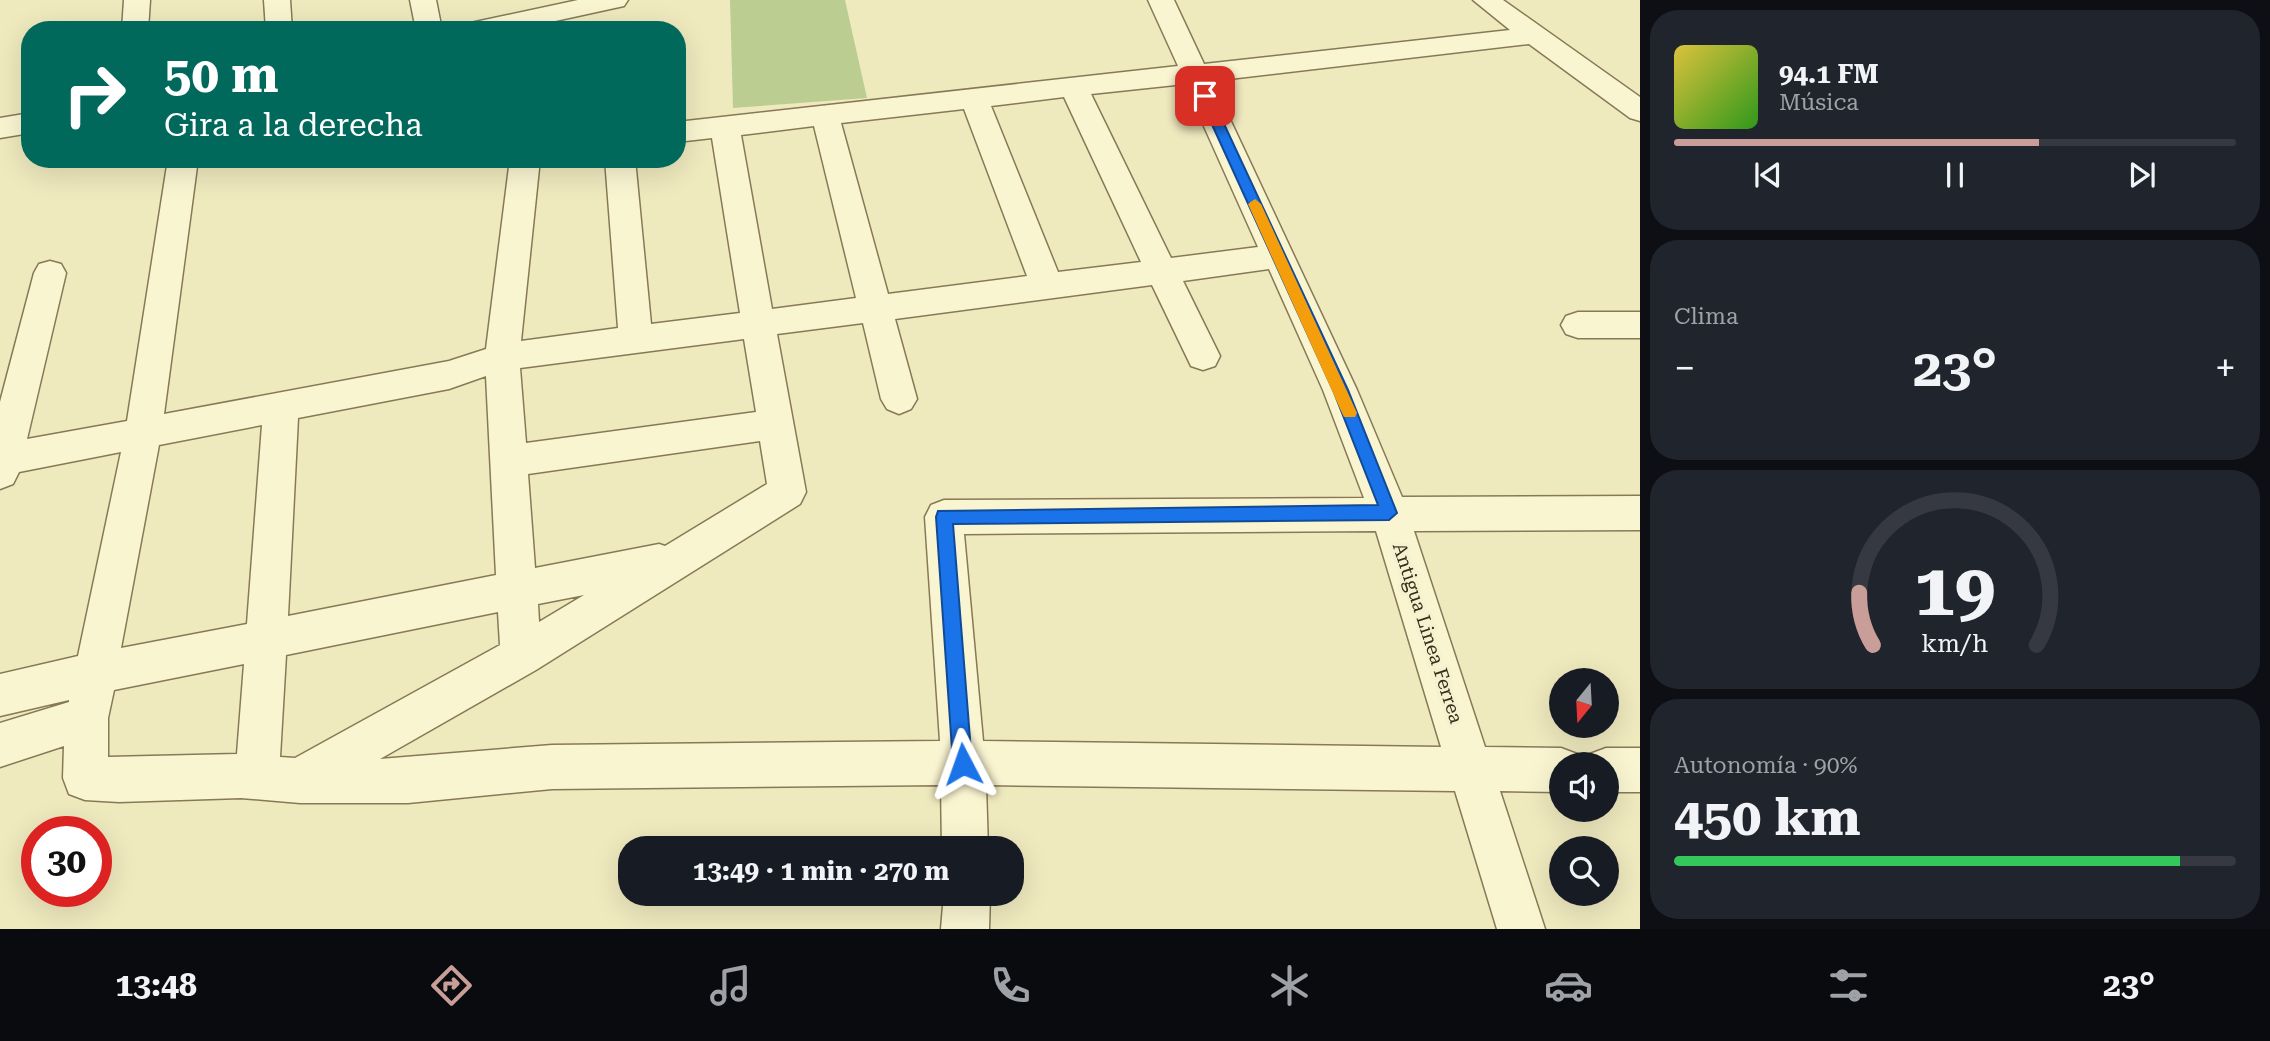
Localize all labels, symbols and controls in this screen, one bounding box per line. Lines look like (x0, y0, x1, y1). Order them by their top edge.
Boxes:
text: 50 m (164, 47, 279, 104)
icon: right (49, 49, 140, 140)
text: 94.1 FM (1779, 59, 1879, 89)
pin (1175, 66, 1235, 126)
icon: arrive (1186, 77, 1224, 115)
text: Música (1779, 89, 1859, 116)
text: Gira a la derecha (164, 106, 423, 144)
icon: previous (1749, 156, 1787, 194)
icon: pause (1936, 156, 1974, 194)
icon: next (2123, 156, 2161, 194)
text: Clima (1674, 303, 1738, 330)
text: 23° (1913, 338, 1997, 399)
text: − (1674, 346, 1695, 390)
text: + (2215, 346, 2236, 390)
street label: Antigua Linea Ferrea (1388, 540, 1468, 727)
text: 19 (1914, 549, 1996, 634)
text: km/h (1922, 629, 1988, 658)
north arrow (1549, 668, 1619, 738)
map controls (1549, 668, 1619, 906)
position arrow (926, 727, 1000, 801)
button: sound (1549, 752, 1619, 822)
text: Autonomía · 90% (1674, 752, 1858, 779)
text: 450 km (1674, 787, 1861, 848)
speed limit sign: 30 (21, 816, 112, 907)
button: search (1549, 836, 1619, 906)
text: 13:49 · 1 min · 270 m (693, 856, 949, 886)
icon: directions (427, 961, 476, 1010)
icon: music (706, 961, 755, 1010)
icon: phone (986, 961, 1035, 1010)
icon: climate (1265, 961, 1314, 1010)
icon: car (1544, 961, 1593, 1010)
icon: filters (1824, 961, 1873, 1010)
text: 13:48 (115, 966, 197, 1004)
text: 23° (2103, 966, 2155, 1004)

